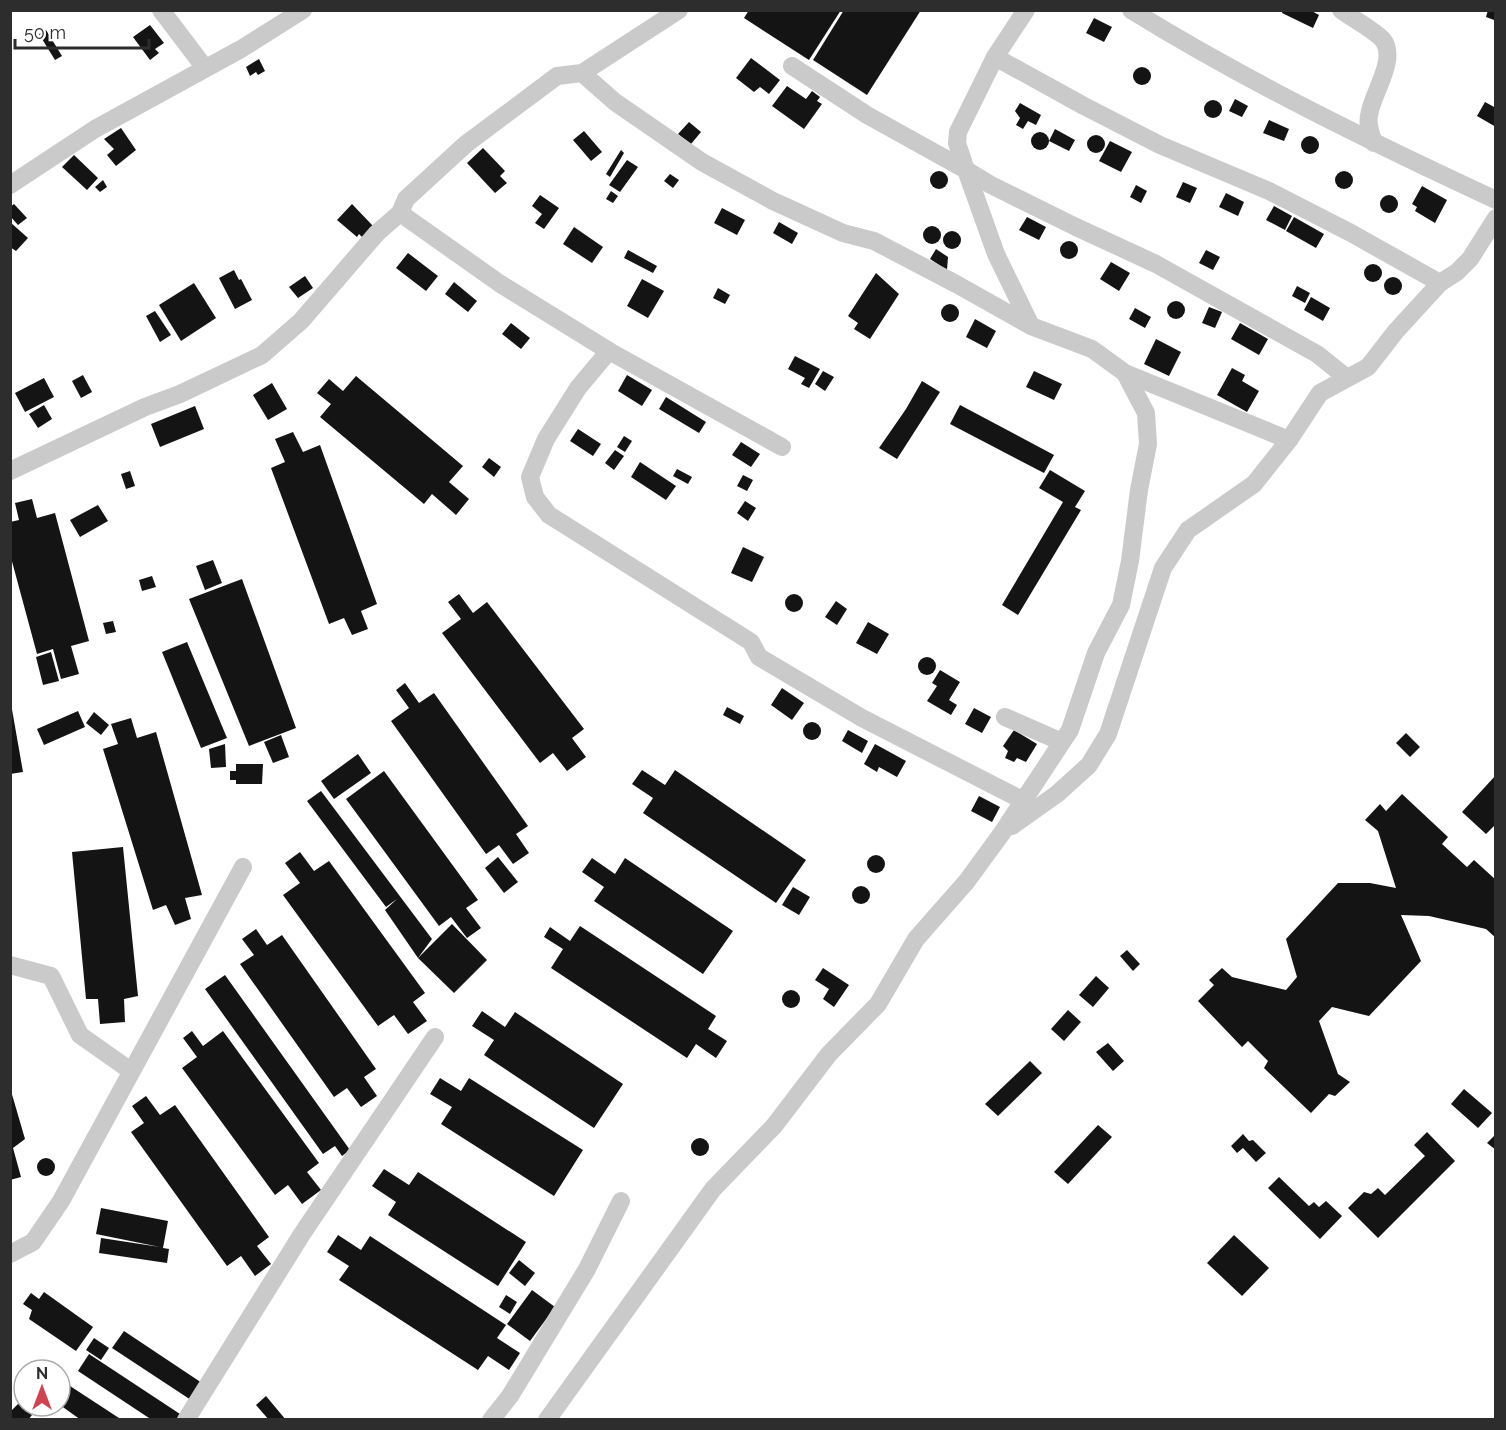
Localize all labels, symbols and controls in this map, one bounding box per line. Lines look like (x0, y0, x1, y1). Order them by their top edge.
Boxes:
scale bar (15, 12, 148, 50)
text: 50 m (24, 22, 66, 43)
north arrow (12, 1358, 72, 1418)
text: N (36, 1364, 48, 1383)

